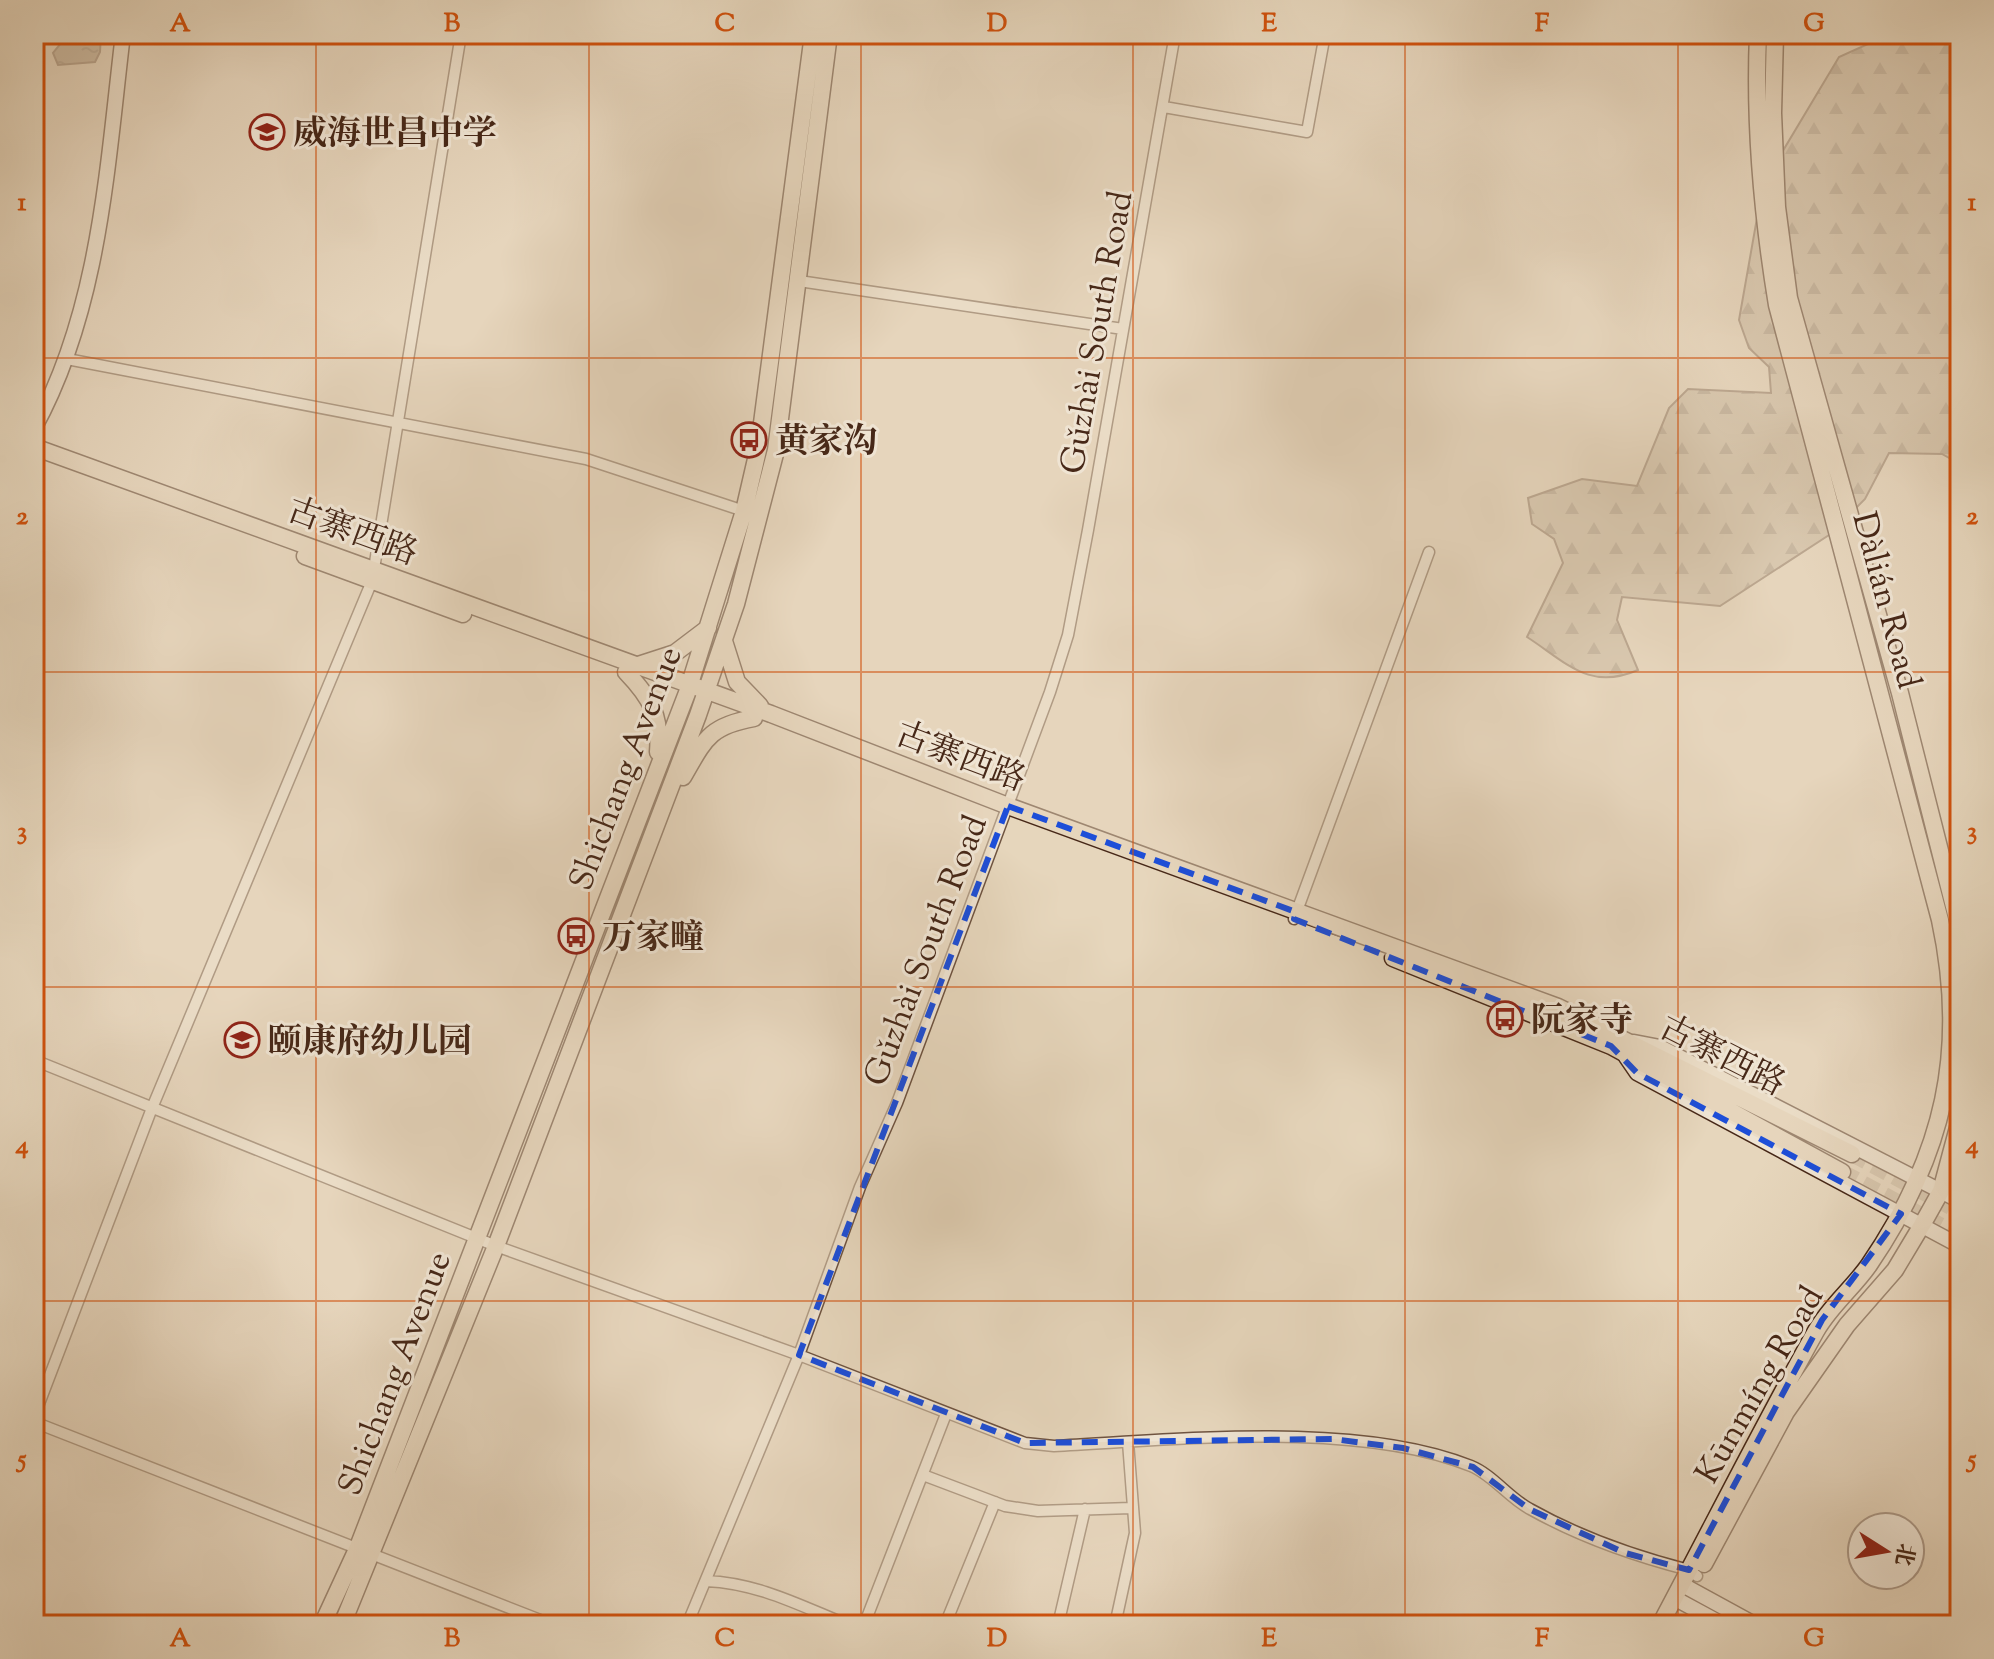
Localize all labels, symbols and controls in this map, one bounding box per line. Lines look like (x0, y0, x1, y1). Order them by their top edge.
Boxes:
text: A (169, 6, 191, 43)
text: B (444, 6, 461, 43)
text: C (715, 6, 735, 43)
text: D (987, 6, 1007, 43)
text: E (1261, 6, 1277, 43)
text: F (1535, 6, 1550, 43)
text: G (1803, 6, 1825, 43)
place label: 威海世昌中学 (293, 111, 497, 160)
school or university icon: 威海世昌中学 (248, 113, 286, 151)
text: 1 (18, 185, 27, 222)
text: 1 (1968, 185, 1977, 222)
street label: Gǔzhài South Road (1049, 187, 1147, 478)
place label: 黄家沟 (775, 419, 877, 468)
bus stop icon: 黄家沟 (730, 421, 768, 459)
street label: 古寨西路 (280, 487, 424, 580)
text: 2 (16, 499, 29, 536)
text: 2 (1966, 499, 1979, 536)
street label: Dàlián Road (1838, 507, 1932, 695)
street label: Shichang Avenue (558, 640, 696, 898)
street label: 古寨西路 (887, 711, 1032, 806)
street label: Gǔzhài South Road (853, 809, 1001, 1094)
text: 3 (17, 814, 27, 851)
text: 3 (1967, 814, 1977, 851)
place label: 万家疃 (602, 915, 704, 964)
bus stop icon: 万家疃 (557, 917, 595, 955)
place label: 阮家寺 (1531, 998, 1633, 1047)
bus stop icon: 阮家寺 (1486, 1000, 1524, 1038)
street label: 古寨西路 (1650, 1004, 1793, 1110)
place label: 颐康府幼儿园 (268, 1019, 472, 1068)
school or university icon: 颐康府幼儿园 (223, 1021, 261, 1059)
text: 4 (14, 1128, 29, 1165)
text: 4 (1964, 1128, 1979, 1165)
street label: Shichang Avenue (327, 1245, 465, 1503)
street label: Kūnmíng Road (1685, 1278, 1837, 1494)
text: 5 (16, 1442, 27, 1479)
text: 5 (1966, 1442, 1977, 1479)
north arrow (1846, 1511, 1926, 1591)
text: 北 (1885, 1540, 1920, 1568)
text: A (169, 1621, 191, 1658)
text: B (444, 1621, 461, 1658)
text: C (715, 1621, 735, 1658)
text: D (987, 1621, 1007, 1658)
text: E (1261, 1621, 1277, 1658)
text: F (1535, 1621, 1550, 1658)
text: G (1803, 1621, 1825, 1658)

